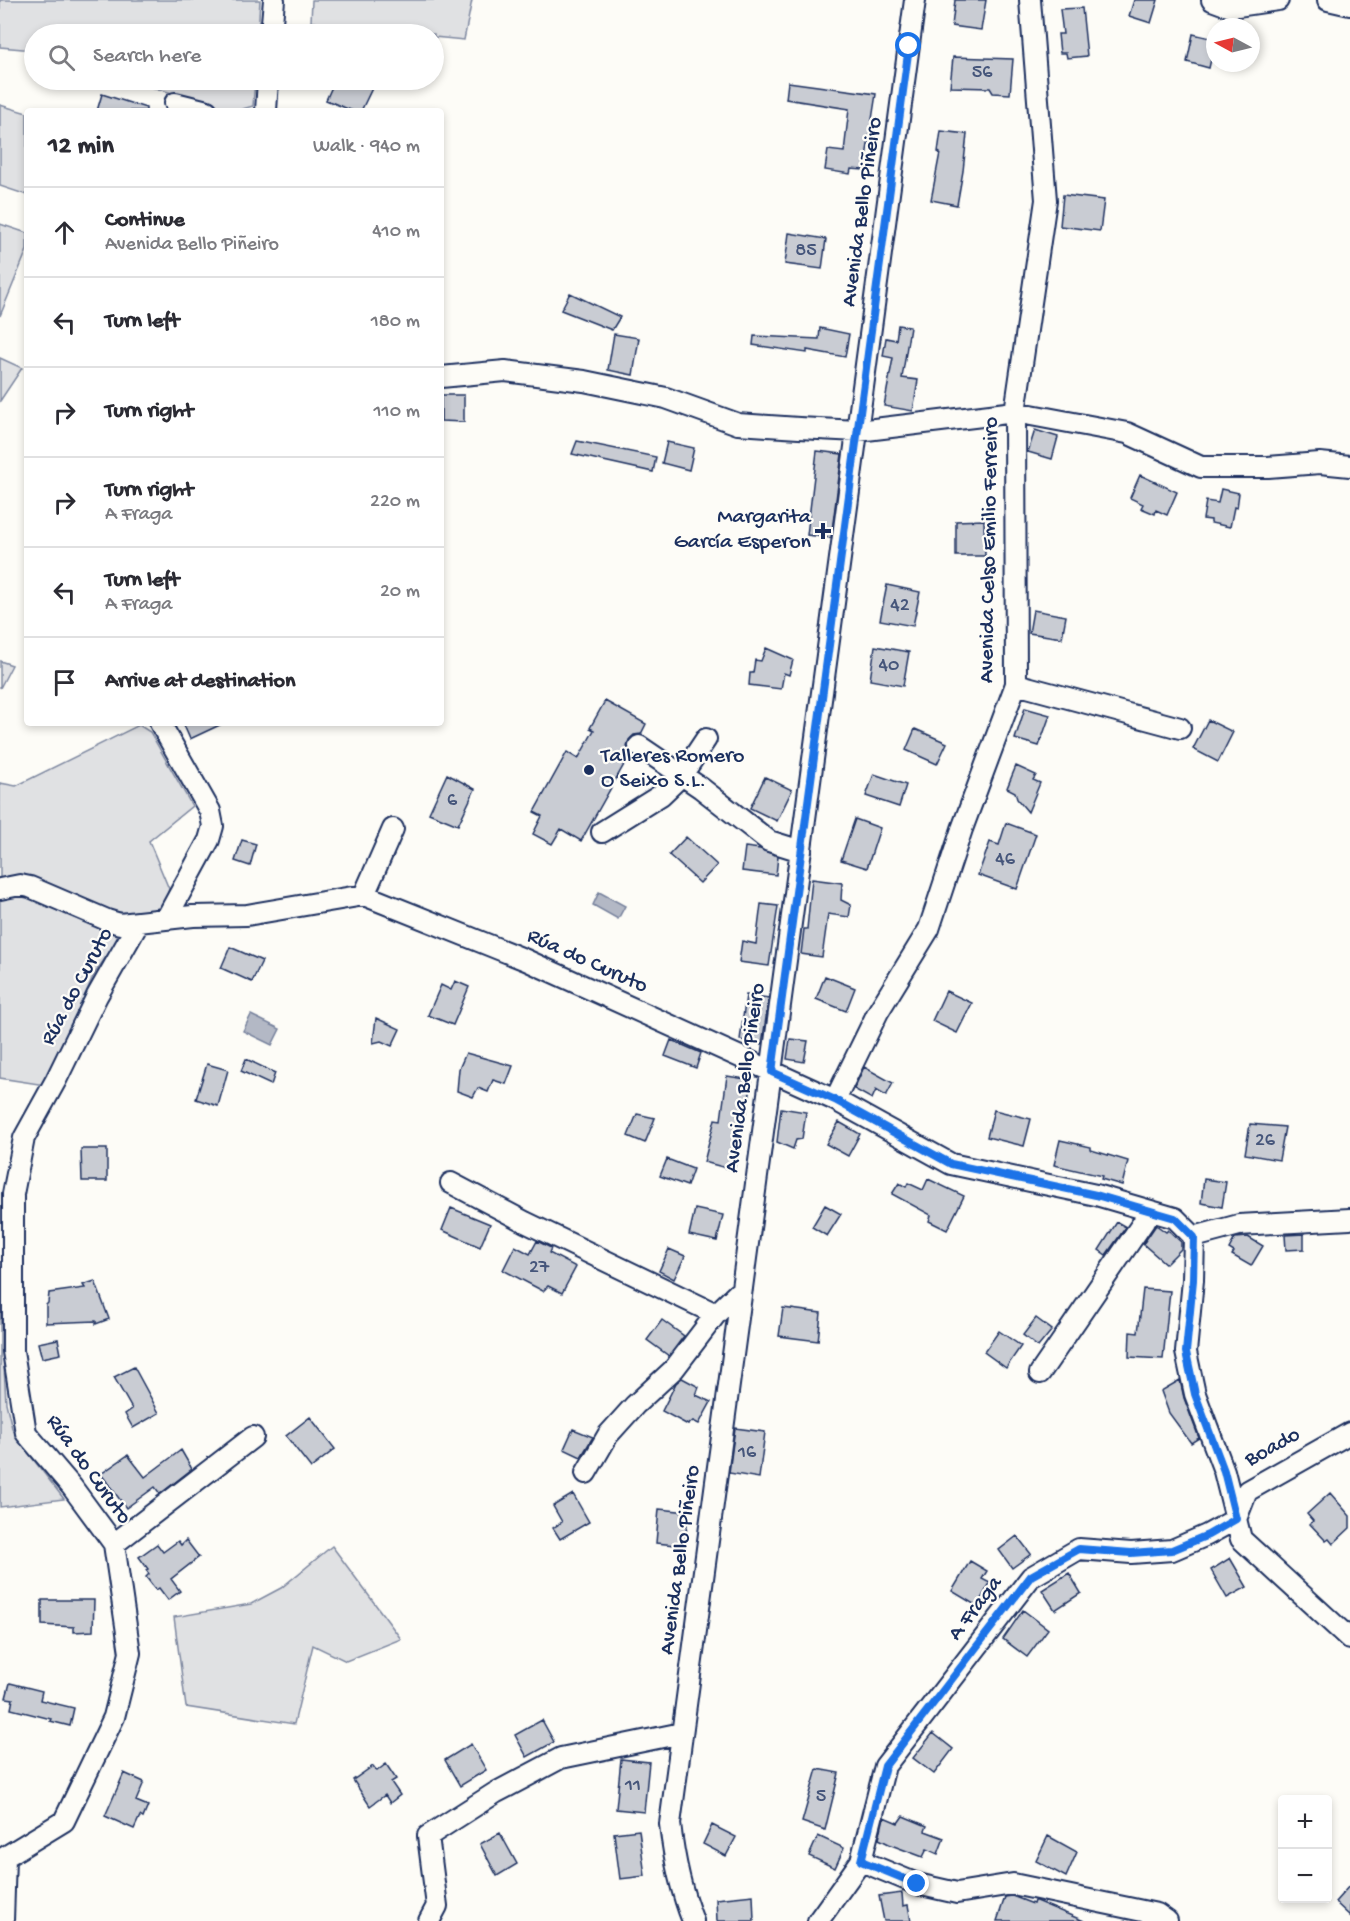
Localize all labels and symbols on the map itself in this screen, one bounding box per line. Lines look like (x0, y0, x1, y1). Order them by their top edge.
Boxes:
north arrow (1206, 18, 1260, 72)
route start (895, 32, 921, 58)
house number: 56 (972, 62, 993, 85)
street label: Avenida Bello Piñeiro (837, 116, 889, 308)
house number: 85 (795, 240, 817, 263)
street label: Avenida Celso Emilio Ferreiro (975, 417, 1005, 683)
place label: Margarita García Esperon (674, 505, 812, 556)
marker: Margarita García Esperon (816, 524, 830, 538)
house number: 42 (890, 595, 910, 618)
house number: 40 (879, 655, 899, 678)
place label: Talleres Romero O Seixo S.L. (599, 744, 744, 795)
marker: Talleres Romero O Seixo S.L. (582, 763, 596, 777)
house number: 6 (447, 790, 458, 813)
house number: 46 (995, 849, 1016, 872)
street label: Rúa do Curuto (36, 924, 120, 1050)
street label: Rúa do Curuto (523, 924, 651, 1000)
street label: Avenida Bello Piñeiro (720, 982, 772, 1174)
house number: 26 (1255, 1130, 1276, 1153)
house number: 27 (529, 1257, 550, 1280)
street label: Rúa do Curuto (39, 1410, 137, 1530)
street label: Boado (1240, 1422, 1305, 1474)
house number: 16 (737, 1442, 757, 1465)
street label: Avenida Bello Piñeiro (655, 1464, 707, 1656)
street label: A Fraga (943, 1571, 1009, 1646)
house number: 11 (624, 1775, 641, 1798)
house number: 5 (816, 1786, 826, 1809)
route end (903, 1870, 929, 1896)

